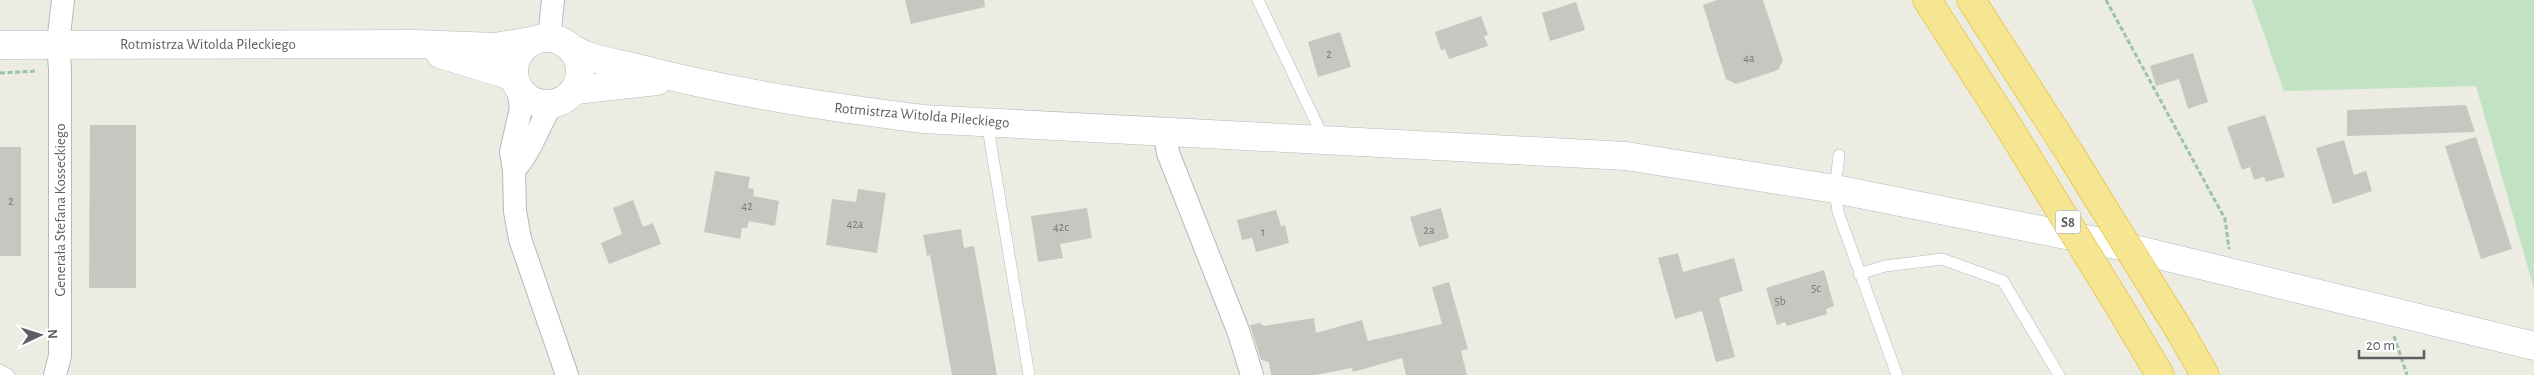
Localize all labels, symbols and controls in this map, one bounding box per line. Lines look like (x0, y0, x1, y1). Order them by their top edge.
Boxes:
street label: Rotmistrza Witolda Pileckiego (120, 37, 296, 52)
house number: 2 (1326, 48, 1332, 60)
house number: 4a (1743, 52, 1755, 64)
street label: Rotmistrza Witolda Pileckiego (834, 100, 1010, 131)
street label: Generała Stefana Kosseckiego (53, 123, 68, 297)
house number: 2 (8, 195, 14, 207)
house number: 42 (741, 200, 753, 212)
road number: S8 (2056, 210, 2080, 233)
house number: 42a (847, 218, 864, 230)
house number: 42c (1053, 221, 1069, 233)
house number: 2a (1423, 224, 1435, 236)
house number: 1 (1261, 226, 1265, 238)
house number: 5c (1811, 282, 1821, 294)
house number: 5b (1774, 295, 1786, 307)
north arrow (15, 310, 65, 360)
scale bar (2359, 328, 2424, 360)
text: N (45, 329, 59, 340)
text: 20 m (2366, 338, 2395, 353)

